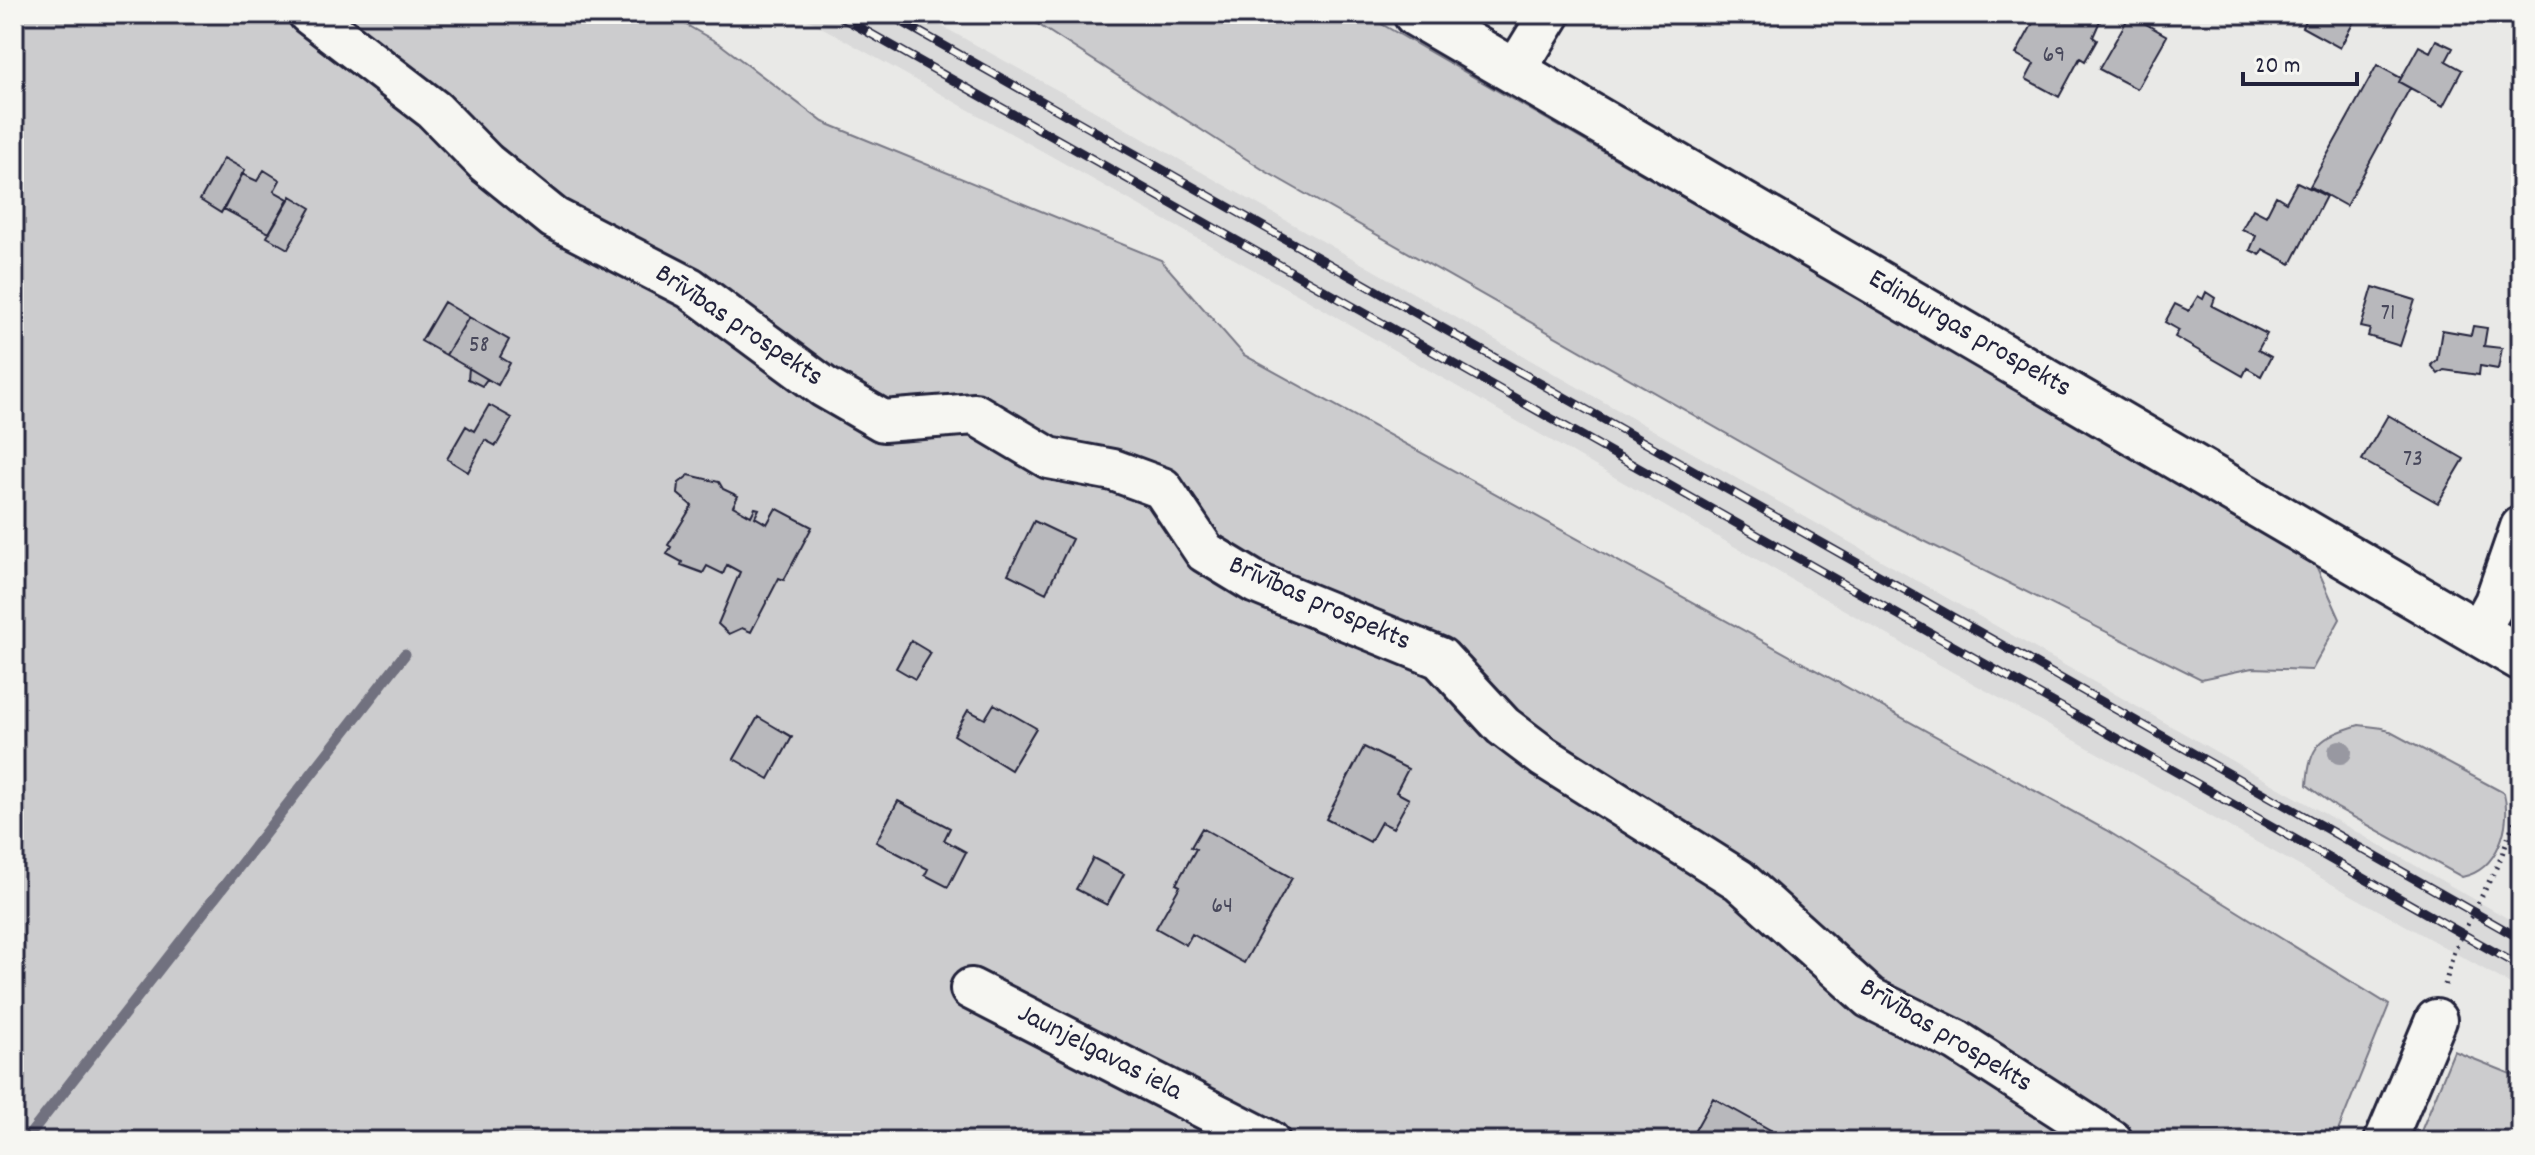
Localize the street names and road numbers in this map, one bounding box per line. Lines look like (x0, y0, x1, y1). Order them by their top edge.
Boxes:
street label: Brīvības prospekts (646, 256, 830, 398)
street label: Edinburgas prospekts (1860, 261, 2078, 409)
street label: Brīvības prospekts (1222, 547, 1416, 663)
street label: Brīvības prospekts (1851, 970, 2039, 1104)
street label: Jaunjelgavas iela (1010, 995, 1189, 1113)

